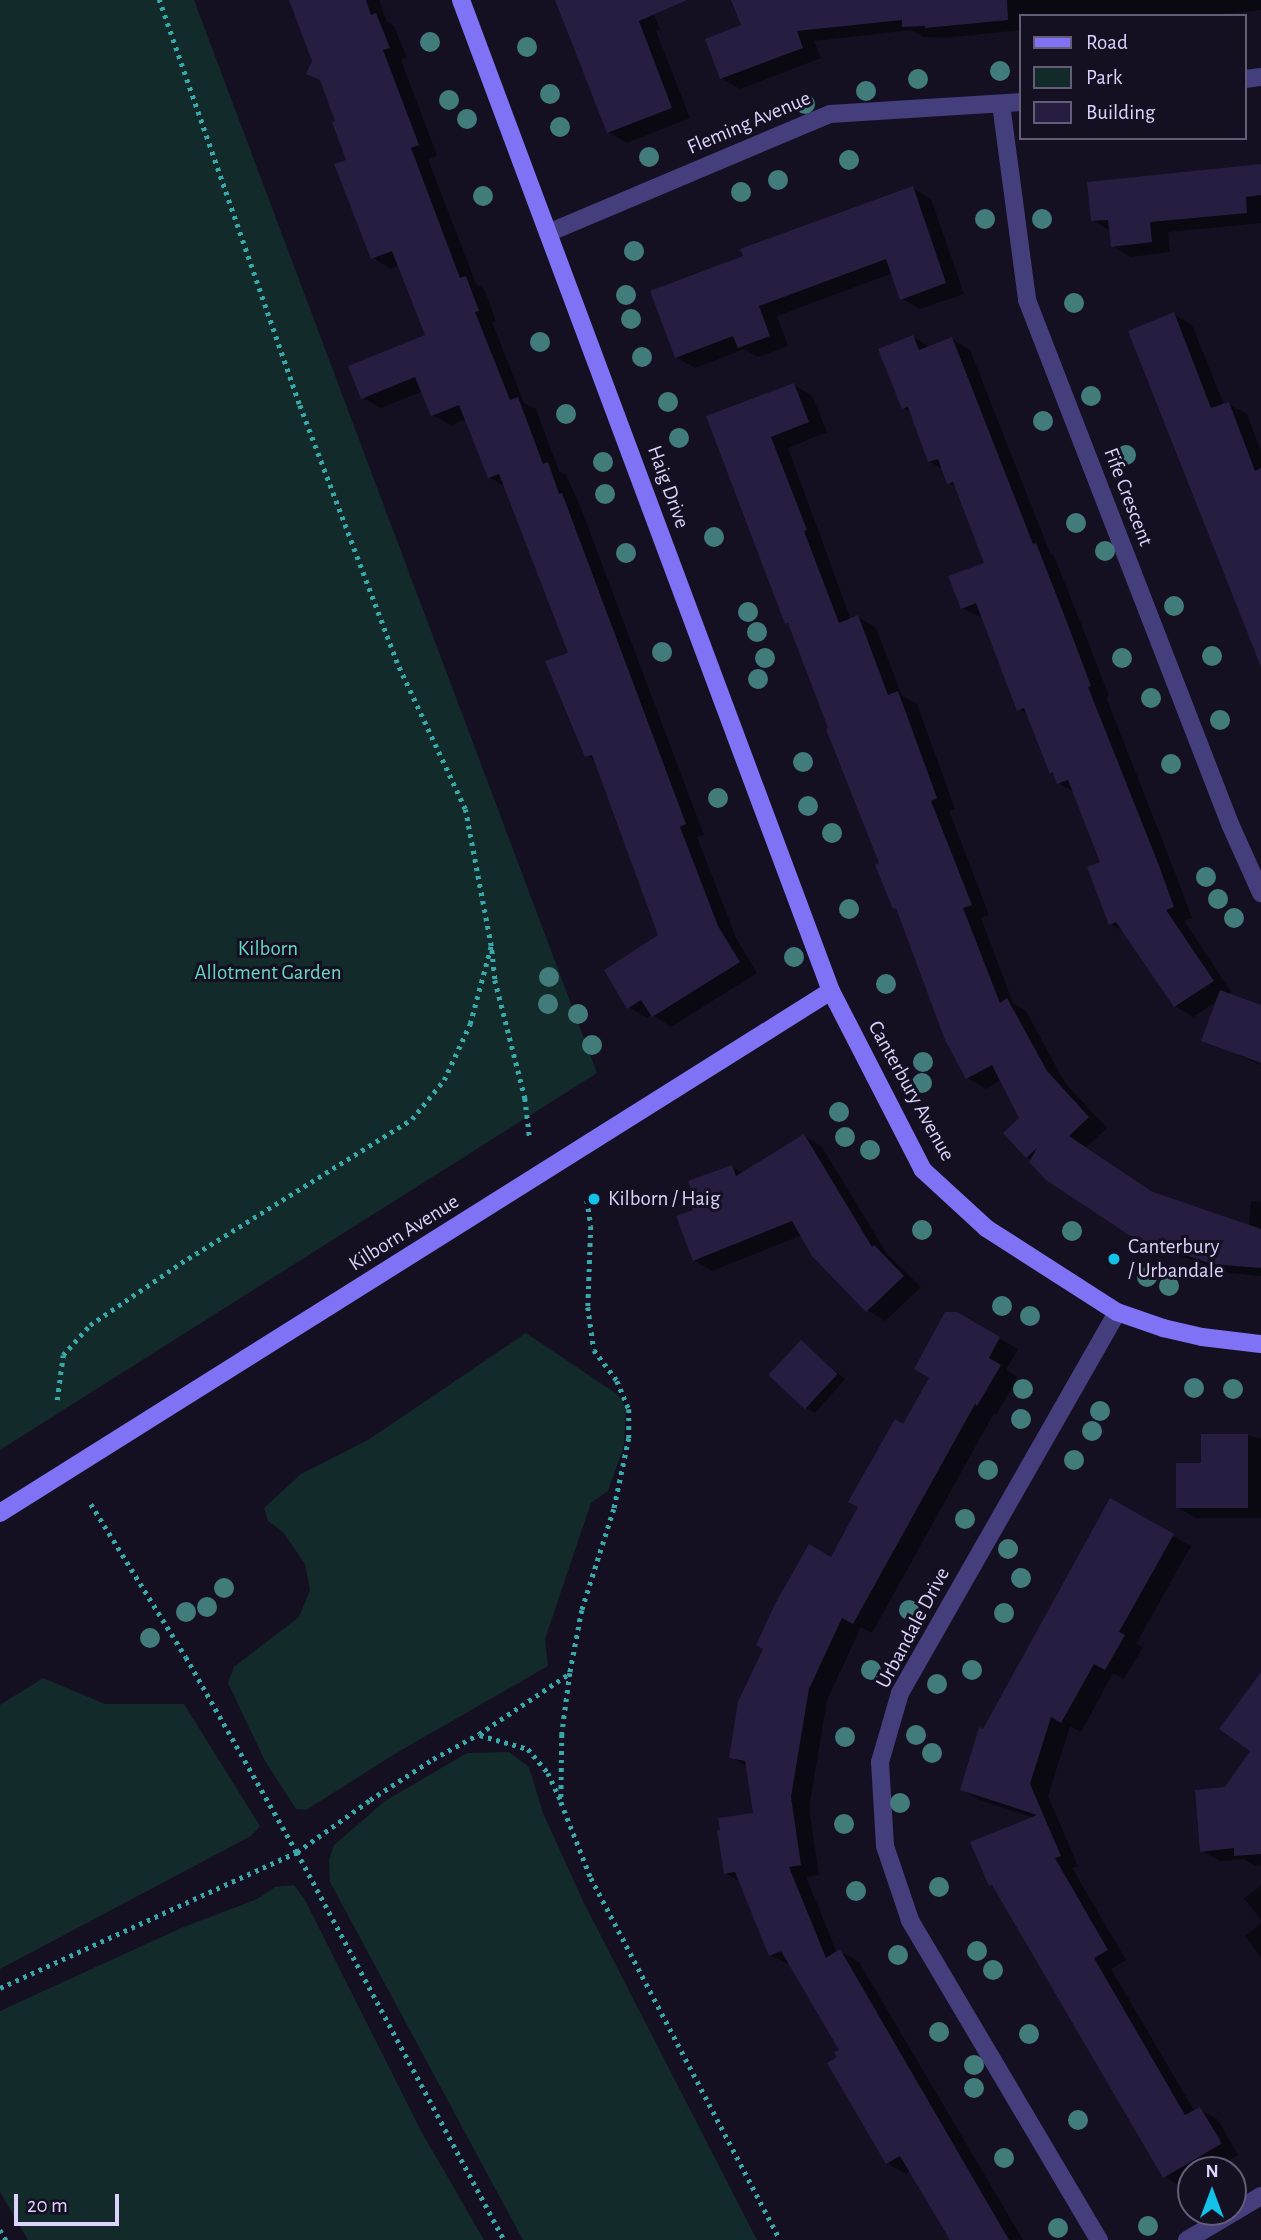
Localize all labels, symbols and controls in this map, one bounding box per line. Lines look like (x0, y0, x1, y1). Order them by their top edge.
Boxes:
legend (1020, 14, 1247, 140)
text: Road (1086, 32, 1128, 53)
text: Park (1086, 67, 1122, 88)
street label: Fleming Avenue (684, 86, 814, 160)
text: Building (1086, 102, 1155, 123)
street label: Haig Drive (641, 442, 695, 532)
street label: Fife Crescent (1098, 444, 1158, 550)
park label: Kilborn Allotment Garden (194, 936, 342, 986)
street label: Canterbury Avenue (862, 1017, 960, 1165)
place label: Kilborn / Haig (608, 1186, 720, 1212)
street label: Kilborn Avenue (344, 1189, 464, 1277)
marker: Kilborn / Haig (586, 1191, 602, 1207)
place label: Canterbury / Urbandale (1128, 1234, 1224, 1284)
marker: Canterbury / Urbandale (1106, 1251, 1122, 1267)
street label: Urbandale Drive (871, 1563, 955, 1693)
north arrow (1177, 2156, 1247, 2226)
text: N (1205, 2162, 1219, 2181)
scale bar (18, 2180, 122, 2224)
text: 20 m (27, 2195, 68, 2216)

